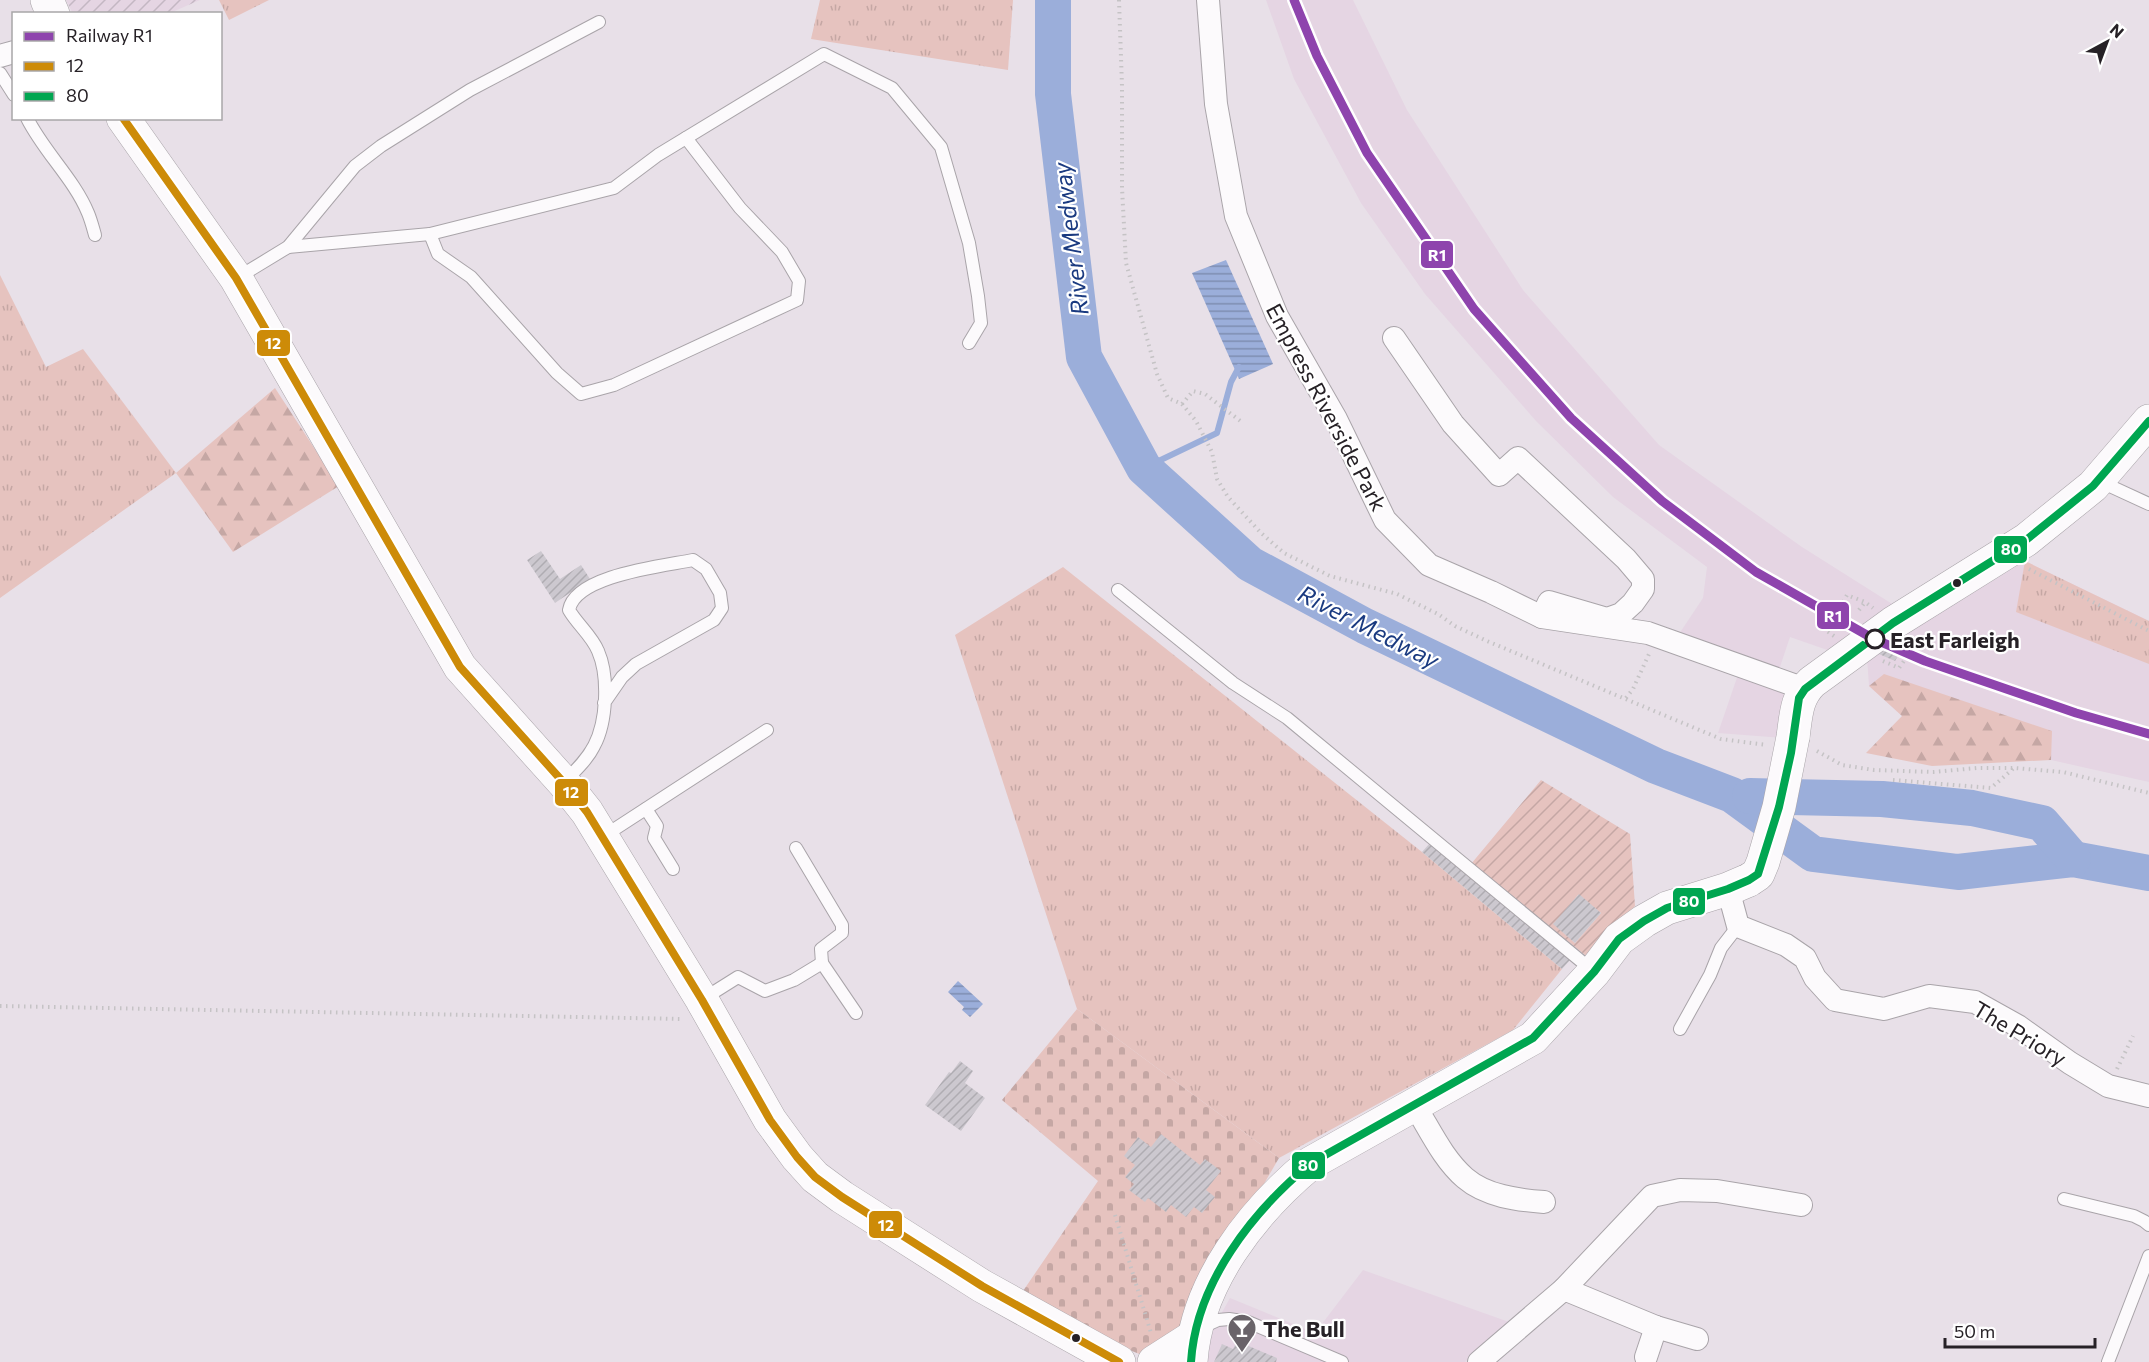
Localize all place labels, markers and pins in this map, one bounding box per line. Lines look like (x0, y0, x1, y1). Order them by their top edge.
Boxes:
unlabelled marker (1951, 577, 1963, 589)
place label: East Farleigh (1890, 626, 2020, 653)
marker: East Farleigh (1865, 629, 1885, 649)
bar icon: The Bull (1226, 1312, 1258, 1354)
place label: The Bull (1263, 1315, 1345, 1342)
unlabelled marker (1070, 1332, 1082, 1344)

